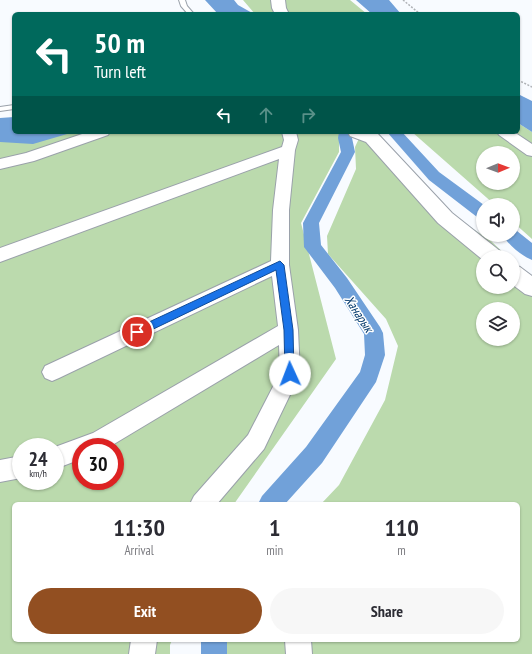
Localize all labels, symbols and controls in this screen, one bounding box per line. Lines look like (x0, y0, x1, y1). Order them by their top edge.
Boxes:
text: 50 m (94, 24, 145, 61)
icon: left (28, 28, 80, 80)
text: Turn left (94, 60, 146, 83)
icon: left (213, 104, 235, 126)
icon: ahead (255, 104, 277, 126)
icon: right (297, 104, 319, 126)
north arrow (476, 146, 520, 190)
map controls (476, 146, 520, 346)
button: sound (476, 198, 520, 242)
button: search (476, 250, 520, 294)
water label: Ханарык (341, 292, 378, 337)
button: layers (476, 302, 520, 346)
pin (120, 315, 154, 349)
icon: arrive (126, 321, 148, 343)
position arrow (269, 353, 311, 395)
speed limit sign: 30 (72, 438, 124, 490)
text: 24 (28, 446, 48, 472)
text: km/h (29, 467, 47, 480)
text: 11:30 (113, 512, 165, 543)
text: 1 (269, 512, 280, 543)
text: 110 (384, 512, 419, 543)
text: Arrival (124, 542, 154, 559)
text: min (266, 542, 283, 559)
text: m (397, 542, 406, 559)
button: Exit (28, 588, 262, 634)
button: Share (270, 588, 504, 634)

